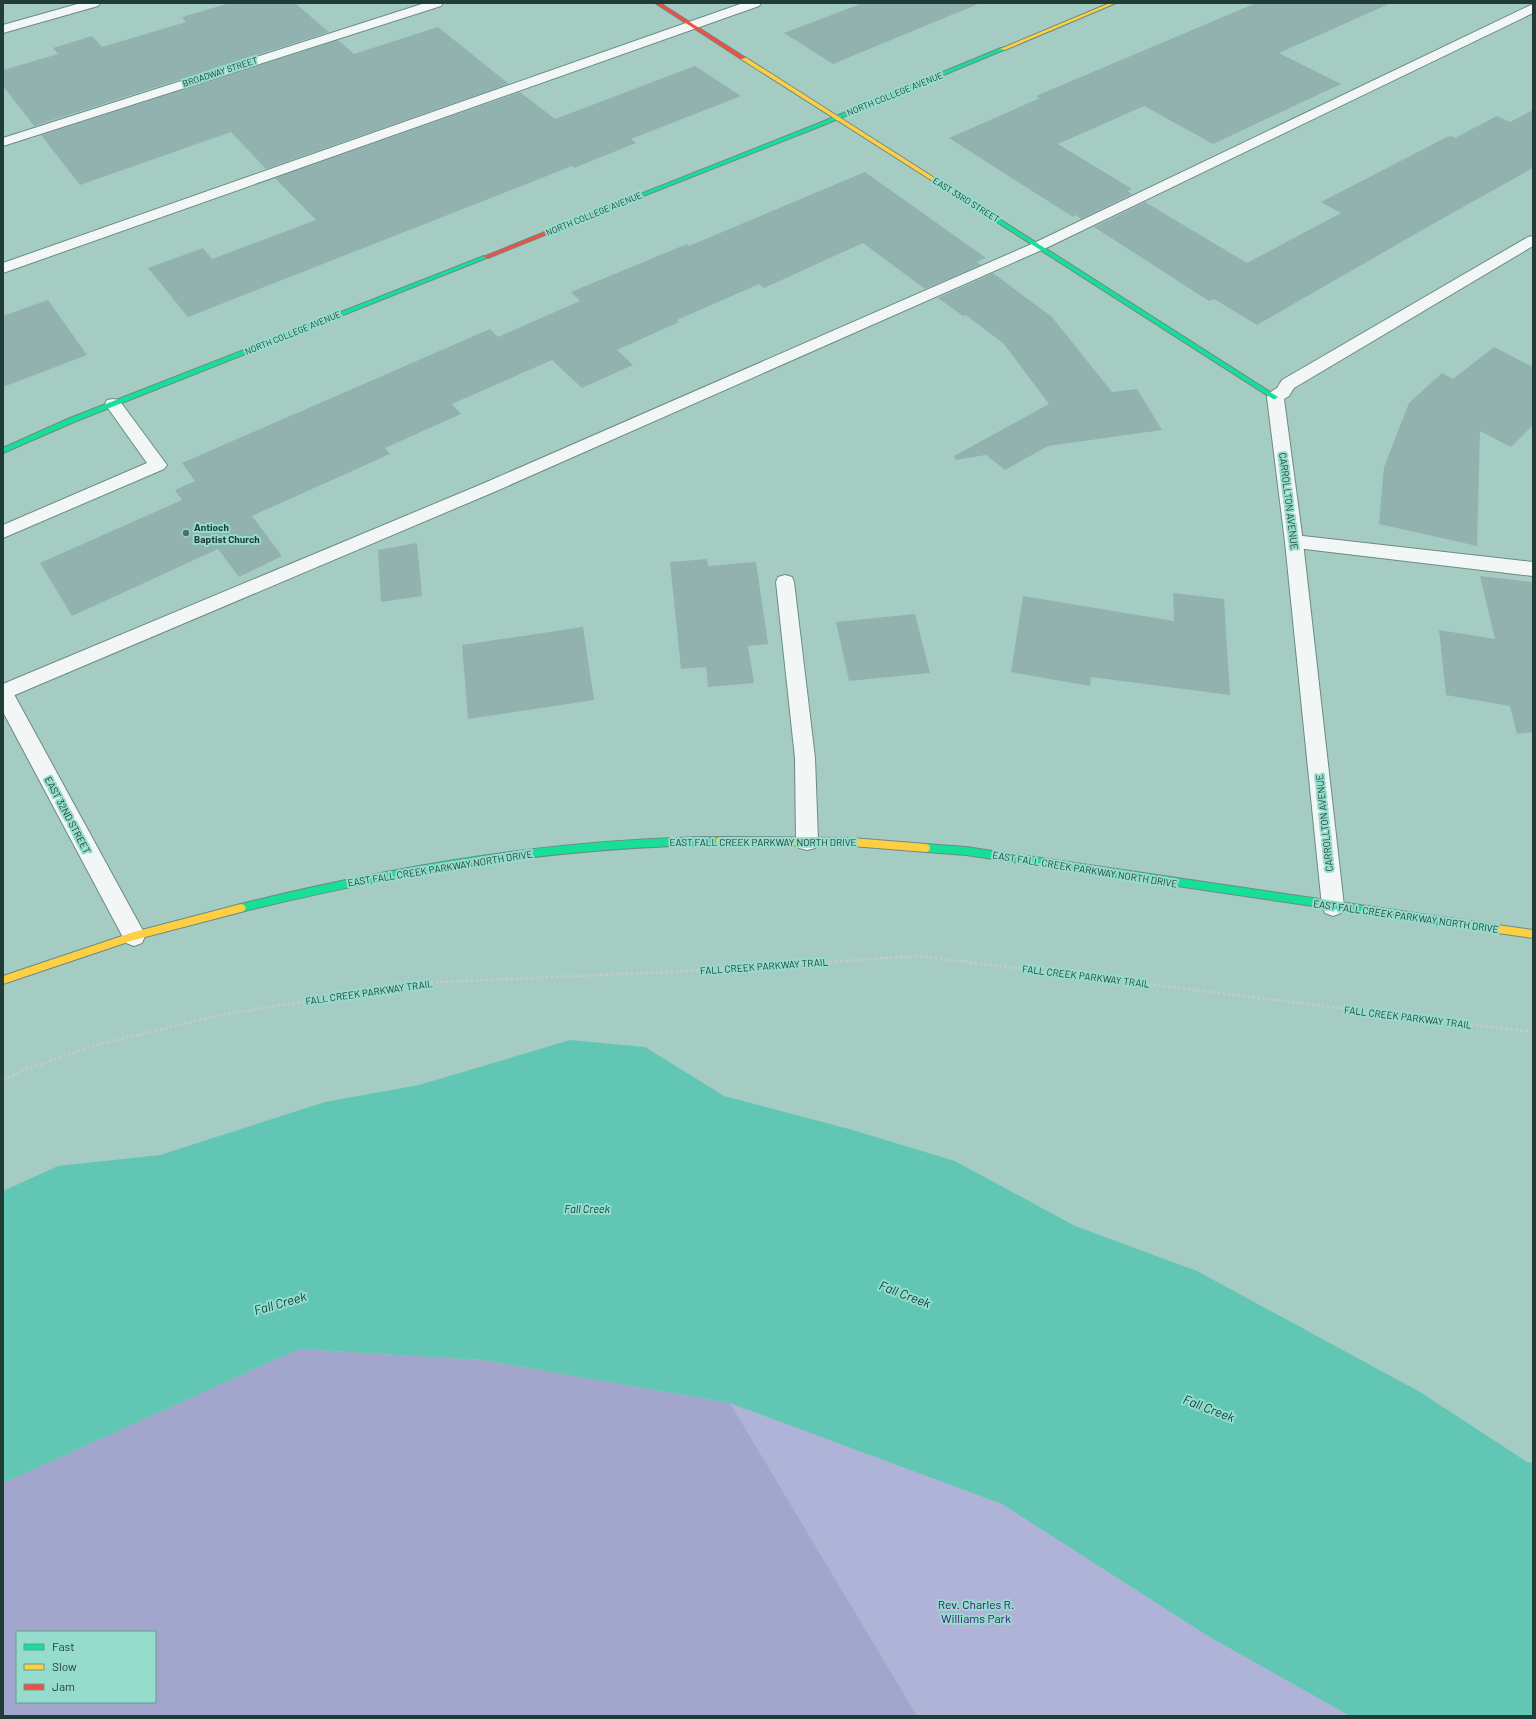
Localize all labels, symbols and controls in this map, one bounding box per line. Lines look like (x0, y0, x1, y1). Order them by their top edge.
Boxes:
street label: BROADWAY STREET (181, 54, 259, 89)
street label: NORTH COLLEGE AVENUE (845, 69, 944, 118)
street label: EAST 33RD STREET (931, 175, 1002, 224)
street label: NORTH COLLEGE AVENUE (544, 189, 643, 238)
street label: NORTH COLLEGE AVENUE (243, 308, 342, 357)
street label: CARROLLTON AVENUE (1277, 452, 1301, 550)
place label: Antioch Baptist Church (194, 521, 260, 545)
marker: Antioch Baptist Church (181, 528, 191, 538)
street label: EAST 32ND STREET (43, 774, 94, 856)
street label: CARROLLTON AVENUE (1313, 774, 1335, 872)
street label: EAST FALL CREEK PARKWAY NORTH DRIVE (670, 836, 856, 848)
street label: EAST FALL CREEK PARKWAY NORTH DRIVE (347, 847, 533, 889)
street label: EAST FALL CREEK PARKWAY NORTH DRIVE (992, 848, 1178, 890)
street label: EAST FALL CREEK PARKWAY NORTH DRIVE (1313, 897, 1499, 935)
street label: FALL CREEK PARKWAY TRAIL (700, 956, 829, 976)
street label: FALL CREEK PARKWAY TRAIL (1022, 962, 1151, 990)
street label: FALL CREEK PARKWAY TRAIL (305, 977, 434, 1007)
street label: FALL CREEK PARKWAY TRAIL (1344, 1003, 1473, 1031)
water label: Fall Creek (564, 1202, 611, 1215)
water label: Fall Creek (877, 1277, 934, 1311)
water label: Fall Creek (252, 1288, 309, 1318)
water label: Fall Creek (1181, 1391, 1238, 1425)
park label: Rev. Charles R. Williams Park (938, 1597, 1014, 1625)
legend (16, 1631, 156, 1703)
text: Fast (52, 1639, 75, 1653)
text: Slow (52, 1659, 77, 1673)
text: Jam (52, 1679, 75, 1693)

